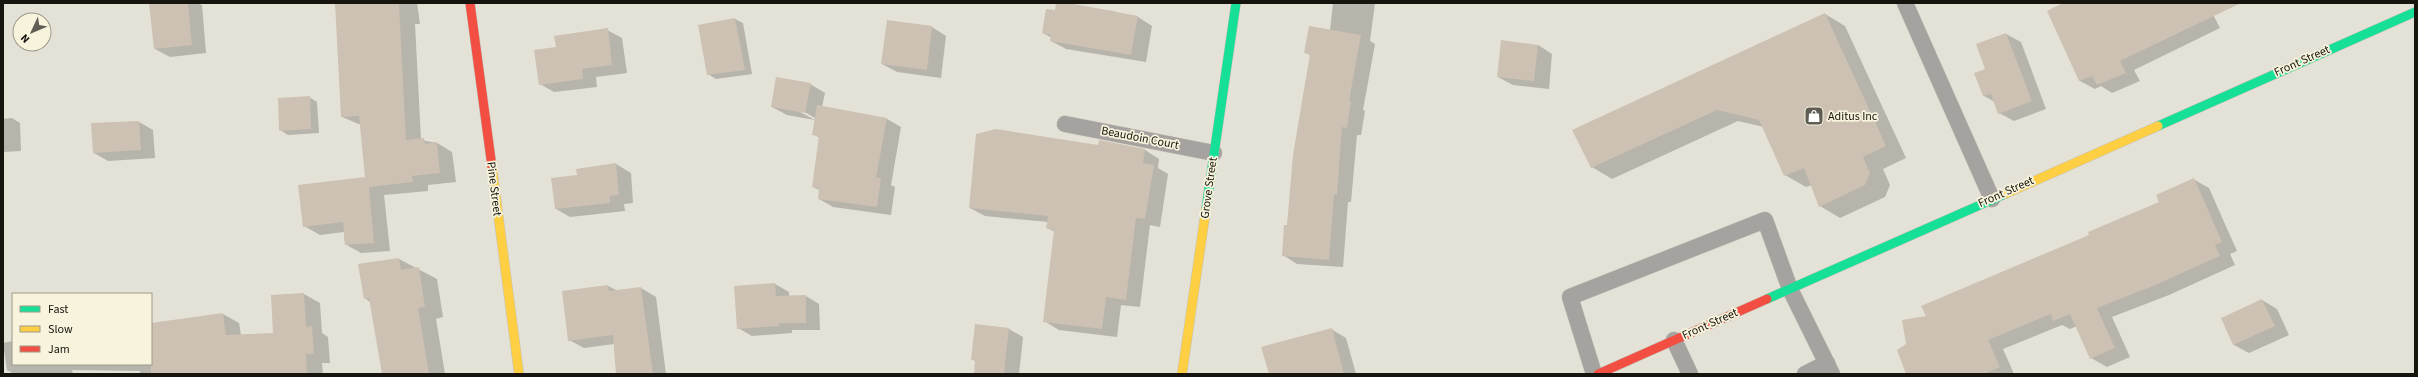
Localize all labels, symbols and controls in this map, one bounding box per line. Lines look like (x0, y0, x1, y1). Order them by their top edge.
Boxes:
north arrow (12, 12, 52, 52)
text: N (17, 31, 33, 46)
street label: Front Street (2271, 41, 2333, 81)
shop icon: Aditus Inc (1803, 105, 1825, 127)
place label: Aditus Inc (1828, 108, 1878, 125)
street label: Beaudoin Court (1100, 122, 1180, 154)
street label: Grove Street (1196, 156, 1222, 220)
street label: Pine Street (482, 161, 506, 217)
street label: Front Street (1975, 172, 2037, 212)
legend (12, 293, 152, 365)
text: Fast (48, 301, 68, 318)
street label: Front Street (1679, 304, 1741, 344)
text: Slow (48, 321, 73, 338)
text: Jam (48, 341, 70, 358)

